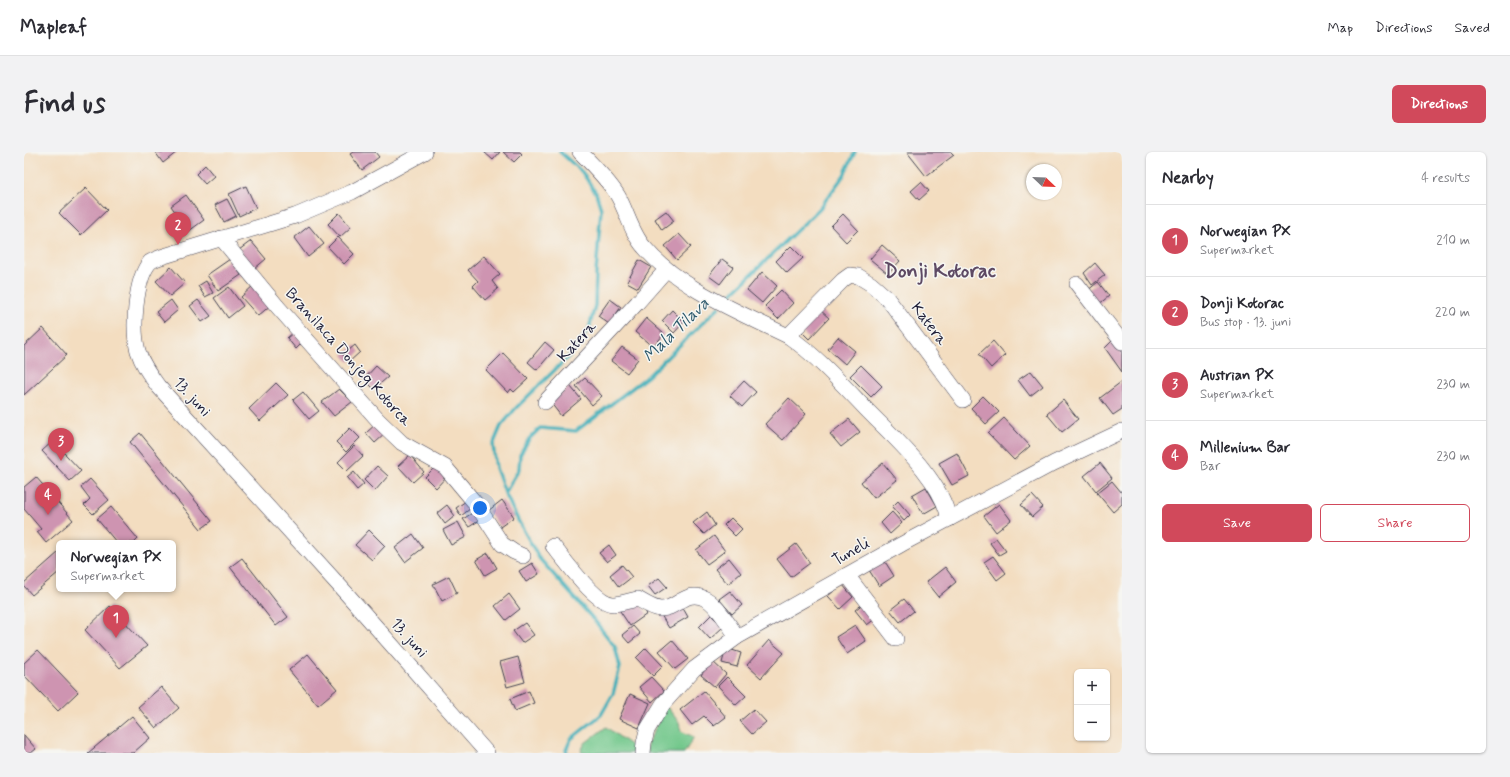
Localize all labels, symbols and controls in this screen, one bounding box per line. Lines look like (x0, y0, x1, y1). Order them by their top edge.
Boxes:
text: Mapleaf (20, 15, 87, 40)
text: Map (1327, 19, 1353, 37)
text: Directions (1375, 19, 1433, 37)
text: Saved (1455, 19, 1490, 37)
button: Directions (1392, 85, 1486, 123)
text: Find us (24, 86, 105, 123)
north arrow (1026, 164, 1062, 200)
text: Nearby (1162, 167, 1214, 189)
text: 4 results (1421, 170, 1470, 187)
pin: 2 (165, 212, 191, 245)
text: Norwegian PX (1200, 222, 1291, 242)
text: 1 (1172, 232, 1178, 249)
text: 210 m (1436, 232, 1470, 249)
text: Supermarket (1200, 242, 1274, 259)
district label: Donji Kotorac (884, 258, 996, 285)
street label: Branilaca Donjeg Kotorca (280, 283, 416, 432)
water label: Mala Tilava (638, 293, 714, 367)
text: Donji Kotorac (1200, 294, 1284, 314)
street label: Katera (906, 298, 952, 350)
text: 2 (1172, 304, 1178, 321)
text: 220 m (1435, 304, 1470, 321)
text: Bus stop · 13. juni (1200, 314, 1291, 331)
street label: Katera (553, 317, 602, 367)
text: Austrian PX (1200, 366, 1274, 386)
street label: 13. juni (168, 373, 216, 421)
text: 3 (1172, 376, 1178, 393)
text: 230 m (1436, 376, 1470, 393)
text: Supermarket (1200, 386, 1274, 403)
pin: 3 (48, 428, 74, 461)
text: Millenium Bar (1200, 438, 1290, 458)
text: 4 (1171, 448, 1179, 465)
text: 230 m (1436, 448, 1470, 465)
text: Bar (1200, 458, 1220, 475)
pin: 4 (35, 482, 61, 515)
your location (470, 498, 490, 518)
button: Save (1162, 504, 1312, 542)
button: Share (1320, 504, 1470, 542)
street label: Tuneli (828, 533, 874, 571)
popup (56, 540, 176, 592)
text: Norwegian PX (71, 548, 161, 568)
text: Supermarket (71, 568, 145, 585)
pin: 1 (103, 605, 129, 638)
street label: 13. juni (386, 613, 432, 663)
map controls (1074, 669, 1110, 741)
button: + (1074, 669, 1110, 705)
button: − (1074, 705, 1110, 741)

